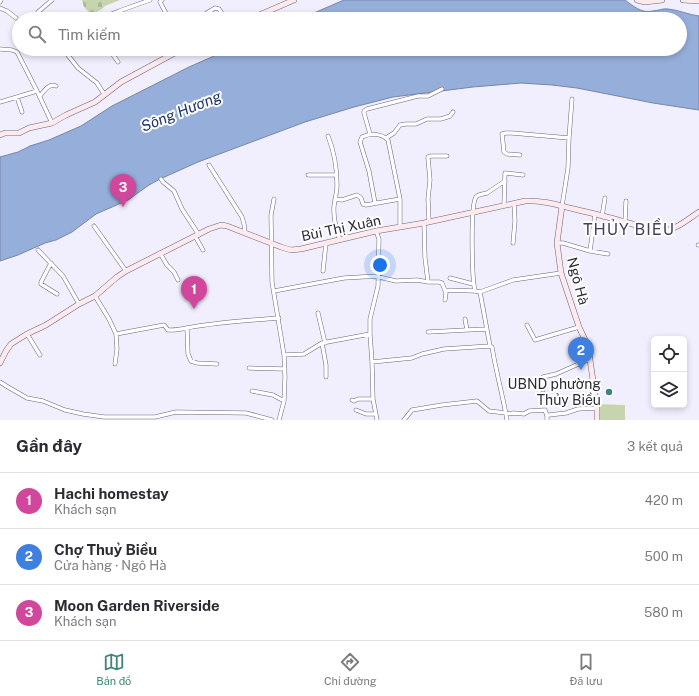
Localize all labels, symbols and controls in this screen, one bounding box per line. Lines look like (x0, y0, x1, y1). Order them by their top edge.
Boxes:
search box (12, 12, 687, 56)
icon: search (26, 23, 48, 45)
text: Tìm kiếm (58, 26, 120, 43)
water label: Sông Hương (138, 87, 224, 135)
pin: 3 (110, 174, 136, 207)
street label: Bùi Thị Xuân (300, 212, 382, 244)
district label: THỦY BIỀU (583, 218, 675, 239)
your location (370, 255, 390, 275)
street label: Ngô Hà (564, 255, 592, 307)
pin: 1 (181, 276, 207, 309)
map controls (651, 336, 687, 408)
button: locate (651, 336, 687, 372)
pin: 2 (568, 337, 594, 370)
button: layers (651, 372, 687, 408)
place label: UBND phường Thủy Biều (508, 376, 601, 408)
marker: UBND phường Thủy Biều (604, 387, 614, 397)
text: Gần đây (16, 436, 82, 456)
text: 3 kết quả (627, 439, 683, 454)
text: Hachi homestay (54, 485, 169, 502)
text: 1 (26, 493, 32, 508)
text: 420 m (645, 493, 683, 508)
text: Khách sạn (54, 502, 116, 517)
text: Chợ Thuỷ Biều (54, 541, 157, 558)
text: 2 (25, 549, 33, 564)
text: 500 m (644, 549, 683, 564)
text: Cửa hàng · Ngô Hà (54, 558, 166, 573)
text: Moon Garden Riverside (54, 597, 220, 614)
text: 3 (25, 605, 33, 620)
text: 580 m (644, 605, 683, 620)
text: Khách sạn (54, 614, 116, 629)
tab: Bản đồ (96, 651, 131, 687)
tab: Chỉ đường (324, 651, 377, 687)
tab: Đã lưu (569, 651, 603, 687)

